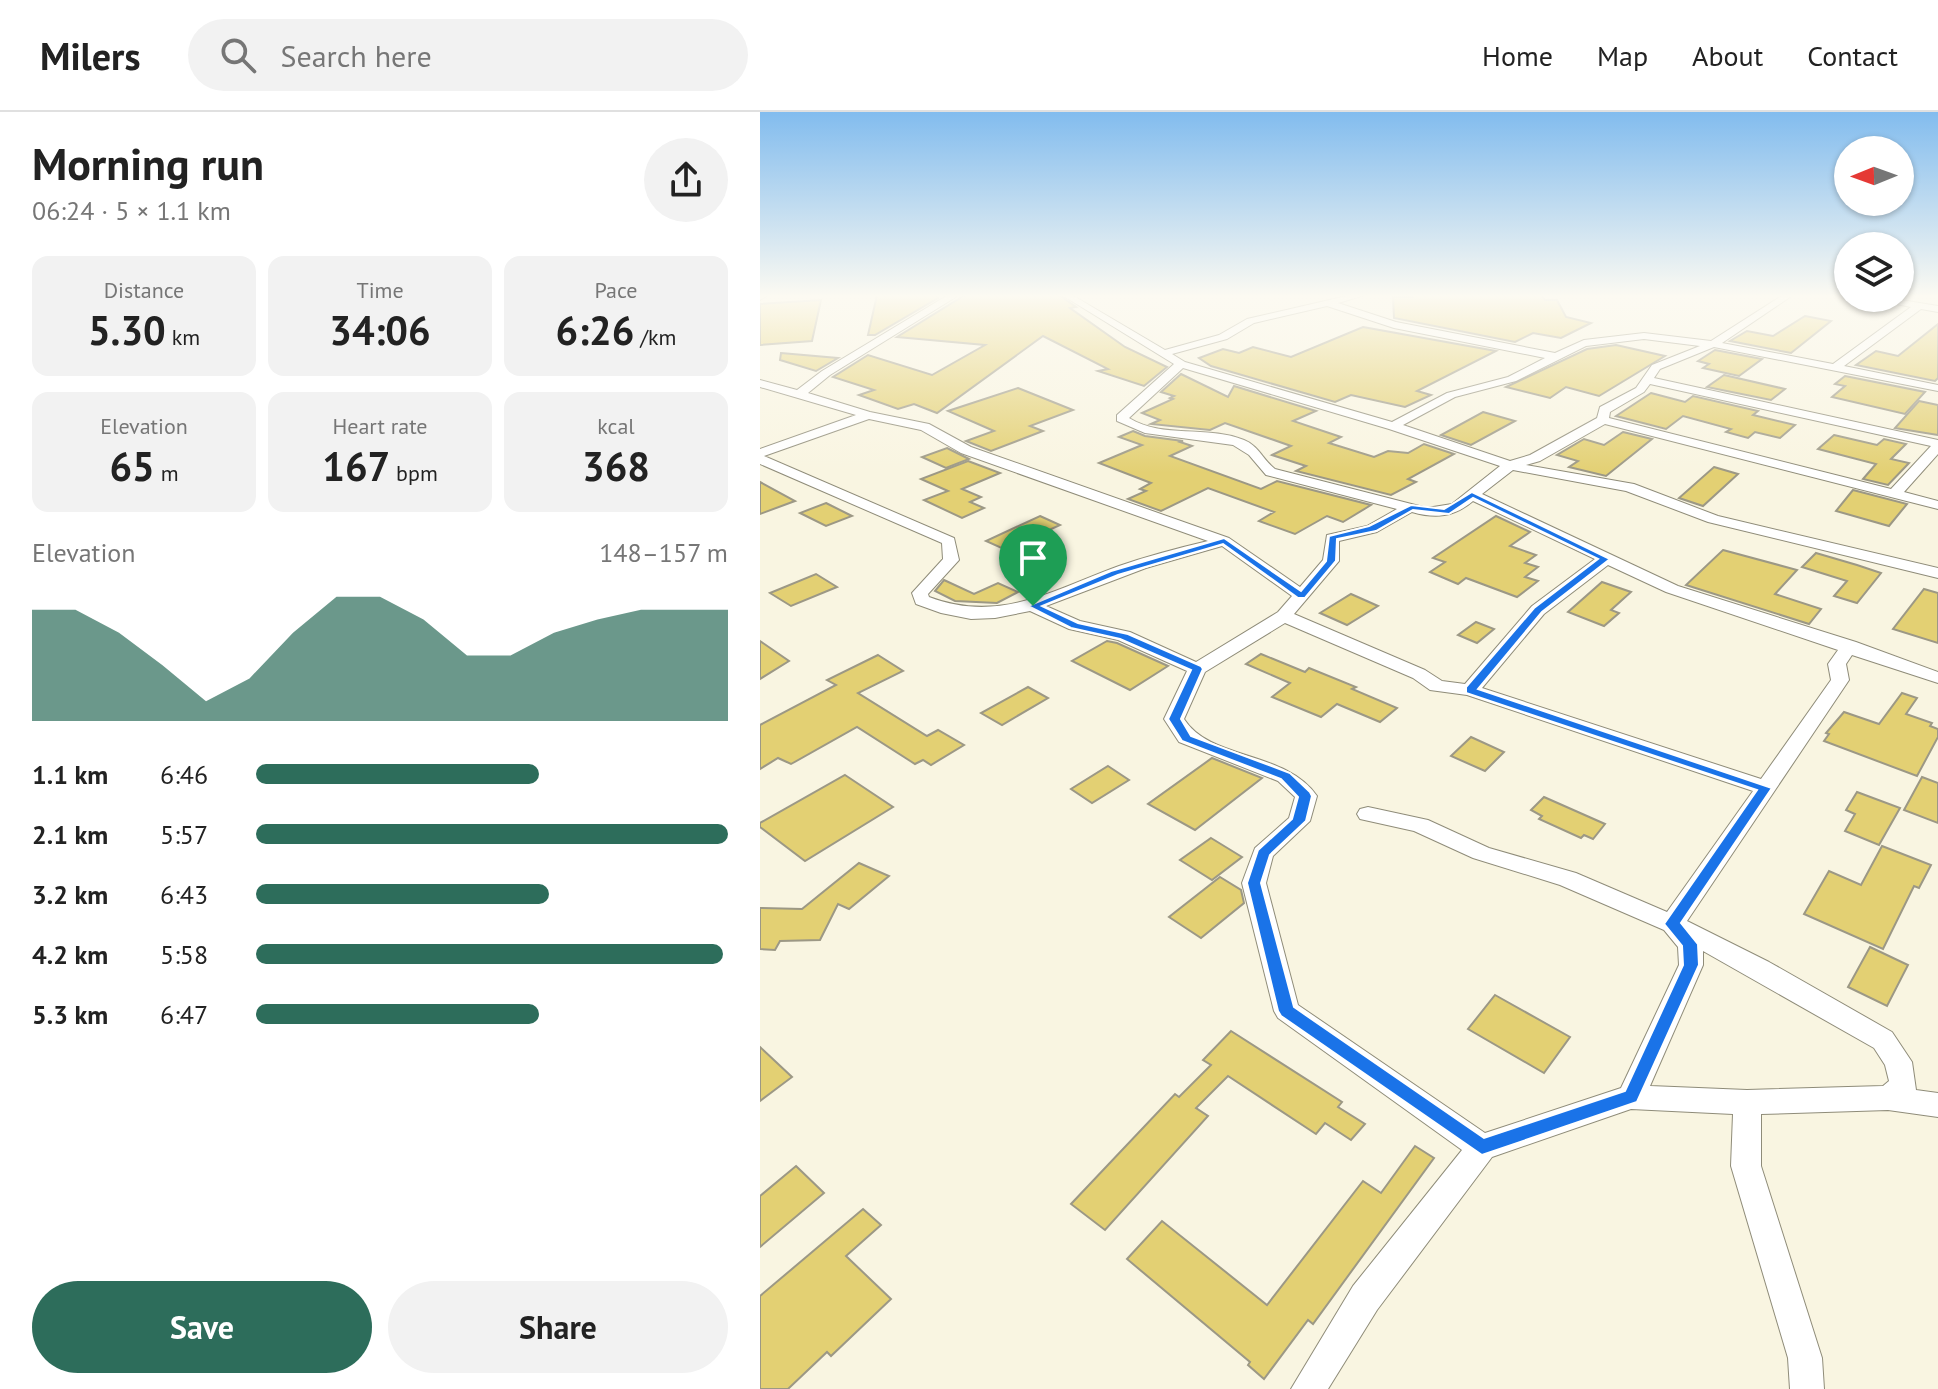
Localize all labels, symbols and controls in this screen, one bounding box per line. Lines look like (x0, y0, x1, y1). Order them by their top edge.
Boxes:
search box (188, 19, 748, 91)
text: Milers (40, 31, 140, 80)
icon: search (216, 33, 260, 77)
text: Search here (280, 36, 432, 75)
text: Home (1482, 37, 1553, 74)
text: Map (1597, 37, 1648, 74)
text: About (1692, 37, 1763, 74)
text: Contact (1807, 37, 1898, 74)
text: Morning run (32, 135, 264, 192)
north arrow (1834, 136, 1914, 216)
map controls (1834, 136, 1914, 312)
button: share (644, 138, 728, 222)
text: 06:24 · 5 × 1.1 km (32, 194, 231, 227)
button: layers (1834, 232, 1914, 312)
text: Distance (104, 276, 184, 304)
text: Time (356, 276, 404, 304)
text: Pace (594, 276, 638, 304)
text: 5.30 (88, 304, 166, 356)
text: 34:06 (329, 304, 431, 356)
text: 6:26 (556, 304, 634, 356)
text: km (166, 323, 200, 351)
text: /km (634, 323, 676, 351)
text: Elevation (100, 412, 188, 440)
text: Heart rate (332, 412, 428, 440)
text: kcal (597, 412, 635, 440)
text: 65 (109, 440, 155, 492)
text: 167 (322, 440, 390, 492)
text: 368 (582, 440, 650, 492)
text: m (155, 459, 179, 487)
text: bpm (390, 459, 438, 487)
pin (999, 524, 1067, 606)
text: Elevation (32, 536, 136, 569)
text: 148–157 m (599, 536, 728, 569)
icon: arrive (1011, 536, 1055, 580)
text: 1.1 km (32, 758, 108, 791)
text: 6:46 (160, 758, 208, 791)
text: 2.1 km (32, 818, 108, 851)
text: 5:57 (160, 818, 208, 851)
text: 3.2 km (32, 878, 108, 911)
text: 6:43 (160, 878, 208, 911)
text: 4.2 km (32, 938, 108, 971)
text: 5:58 (160, 938, 208, 971)
text: 5.3 km (32, 998, 108, 1031)
text: 6:47 (160, 998, 208, 1031)
button: Save (32, 1281, 372, 1373)
button: Share (388, 1281, 728, 1373)

